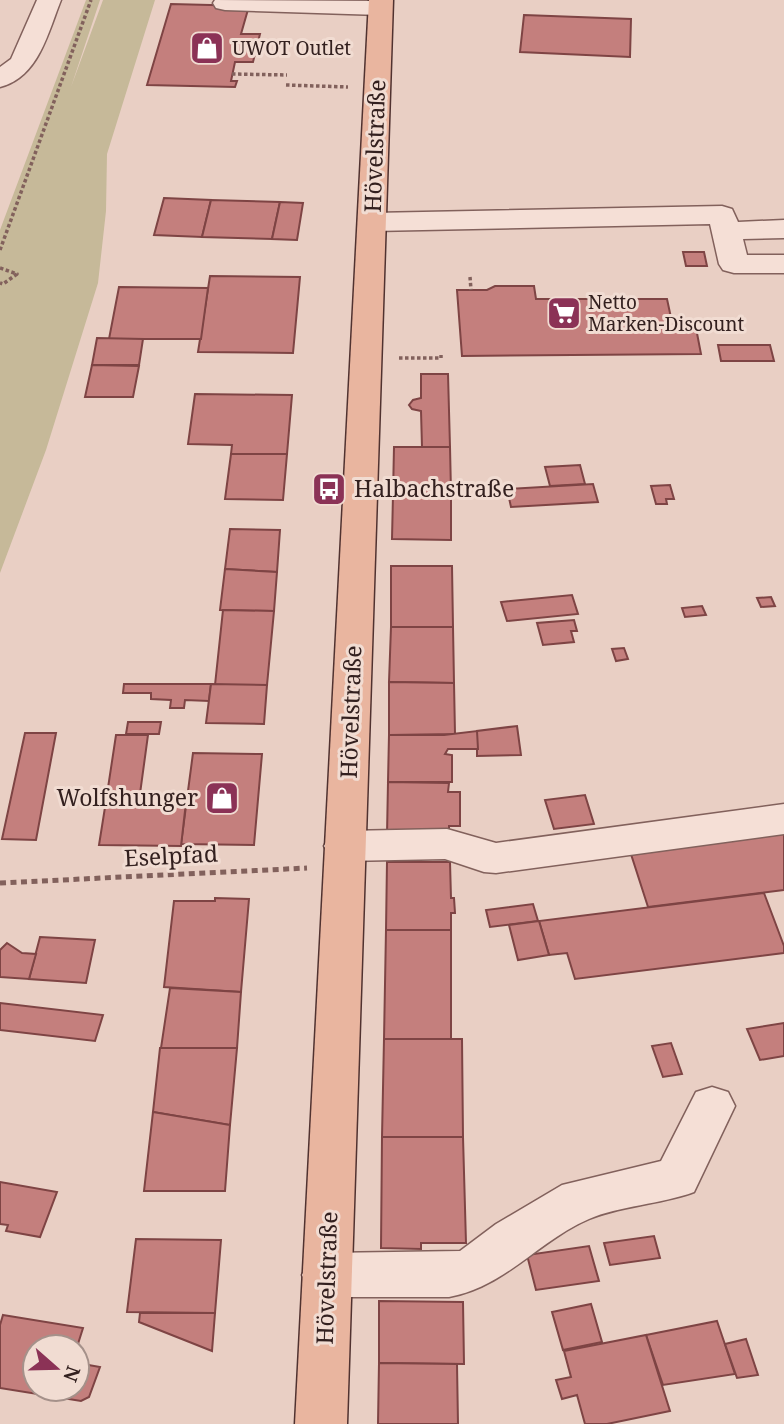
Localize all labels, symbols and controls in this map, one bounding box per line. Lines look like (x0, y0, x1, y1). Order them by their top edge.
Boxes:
shop icon: UWOT Outlet (188, 29, 226, 67)
place label: UWOT Outlet (232, 35, 351, 61)
street label: Hövelstraße (356, 79, 392, 213)
place label: Netto Marken-Discount (588, 289, 745, 337)
supermarket icon: Netto Marken-Discount (545, 294, 583, 332)
bus stop icon: Halbachstraße (310, 470, 348, 508)
place label: Halbachstraße (354, 472, 514, 504)
street label: Hövelstraße (332, 645, 368, 779)
shop icon: Wolfshunger (203, 779, 241, 817)
place label: Wolfshunger (56, 781, 198, 813)
street label: Eselpfad (123, 837, 219, 873)
street label: Hövelstraße (308, 1211, 344, 1345)
north arrow (21, 1333, 91, 1403)
text: N (57, 1362, 87, 1385)

